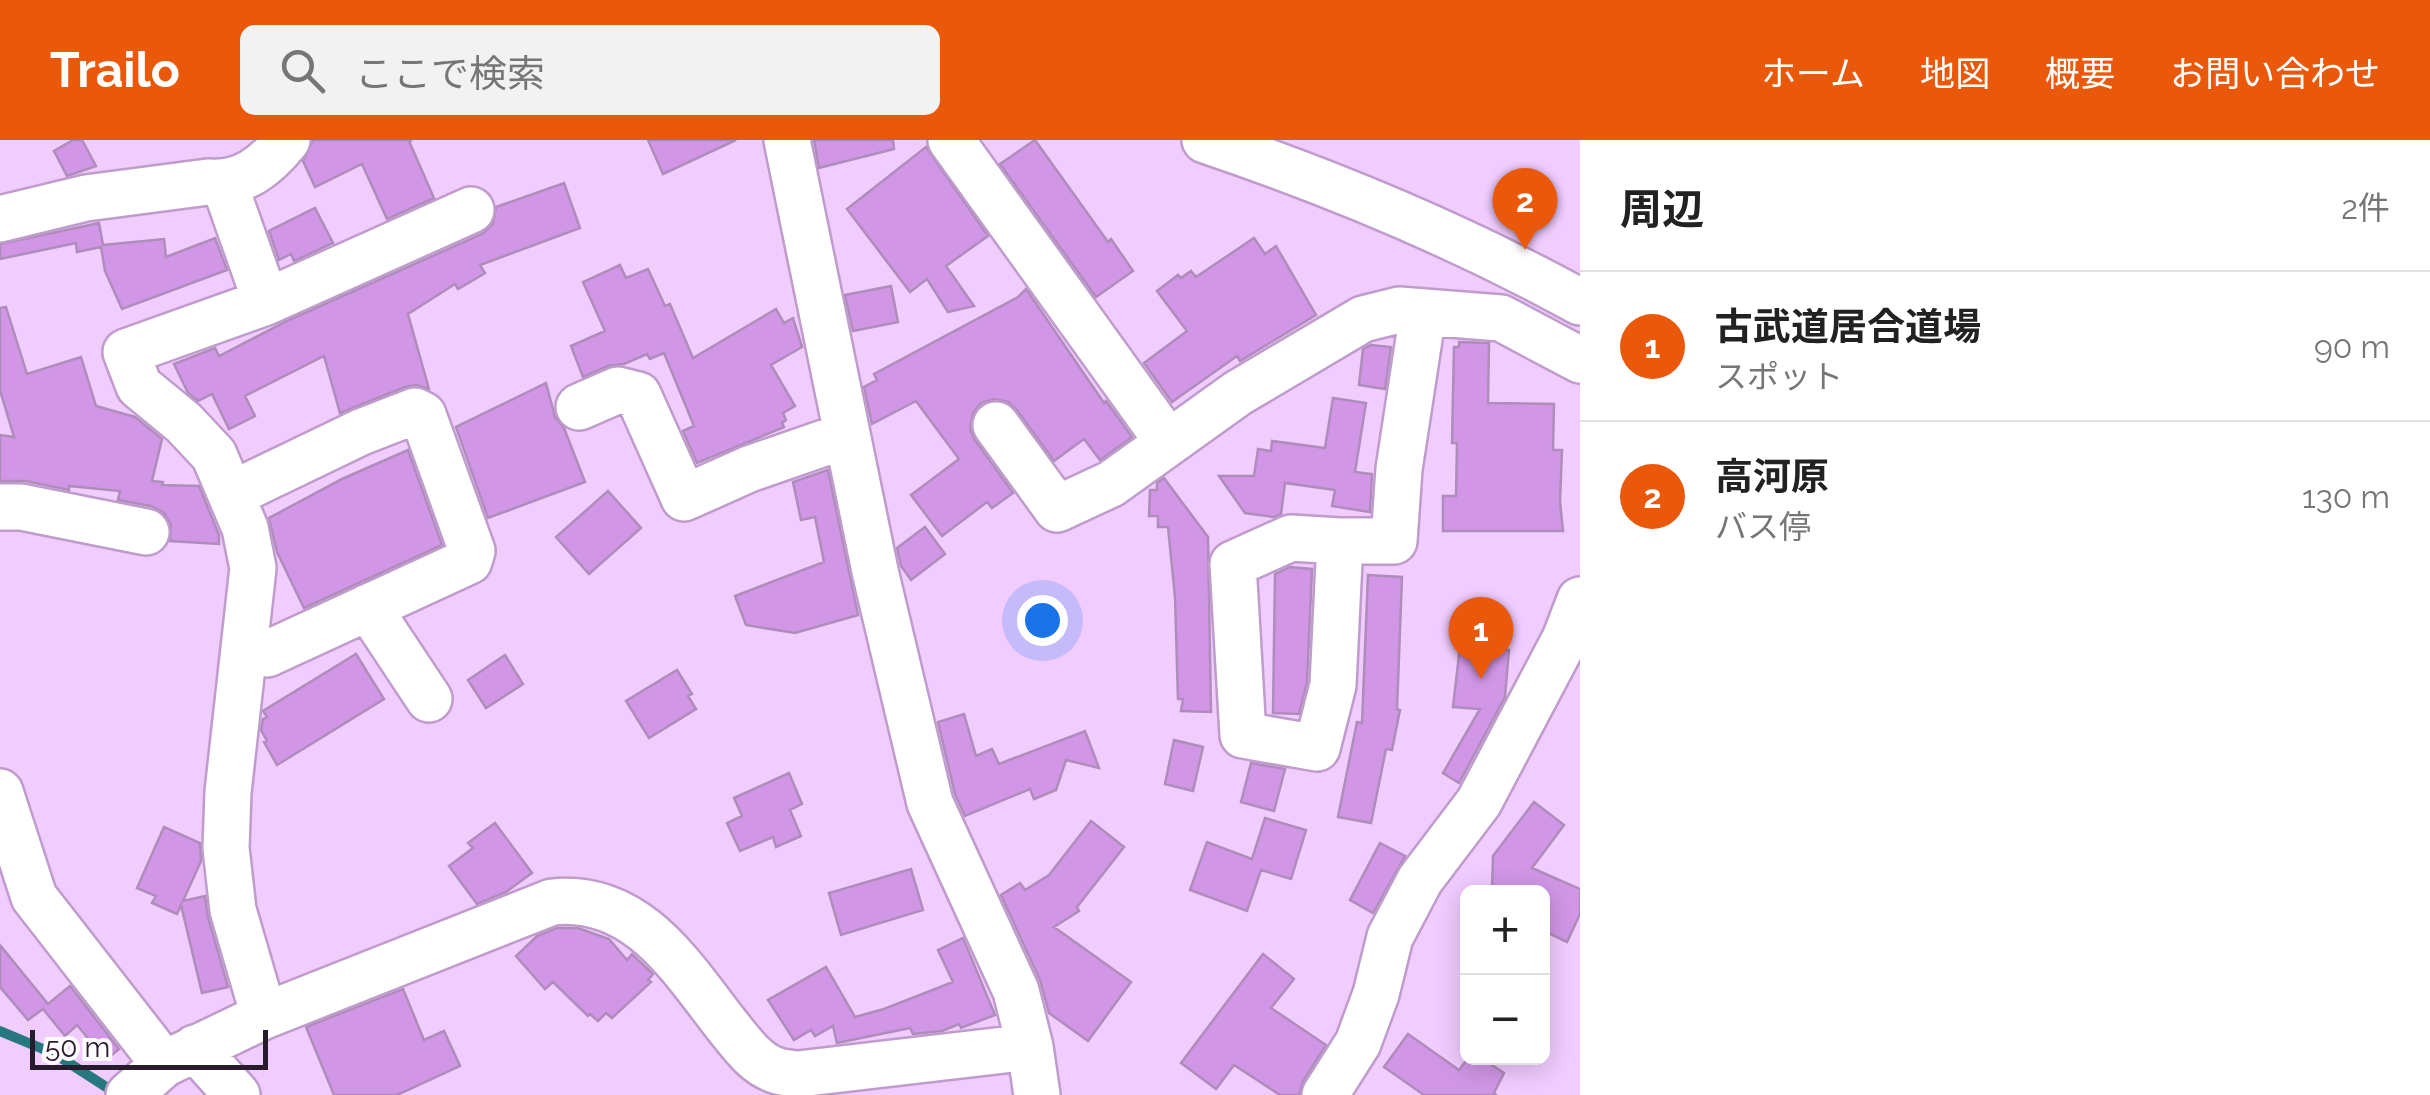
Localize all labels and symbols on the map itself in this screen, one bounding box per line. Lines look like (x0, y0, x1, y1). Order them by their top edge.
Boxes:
pin: 2 (1492, 168, 1558, 250)
your location (1017, 595, 1068, 646)
pin: 1 (1448, 596, 1514, 679)
scale bar (30, 1025, 268, 1070)

